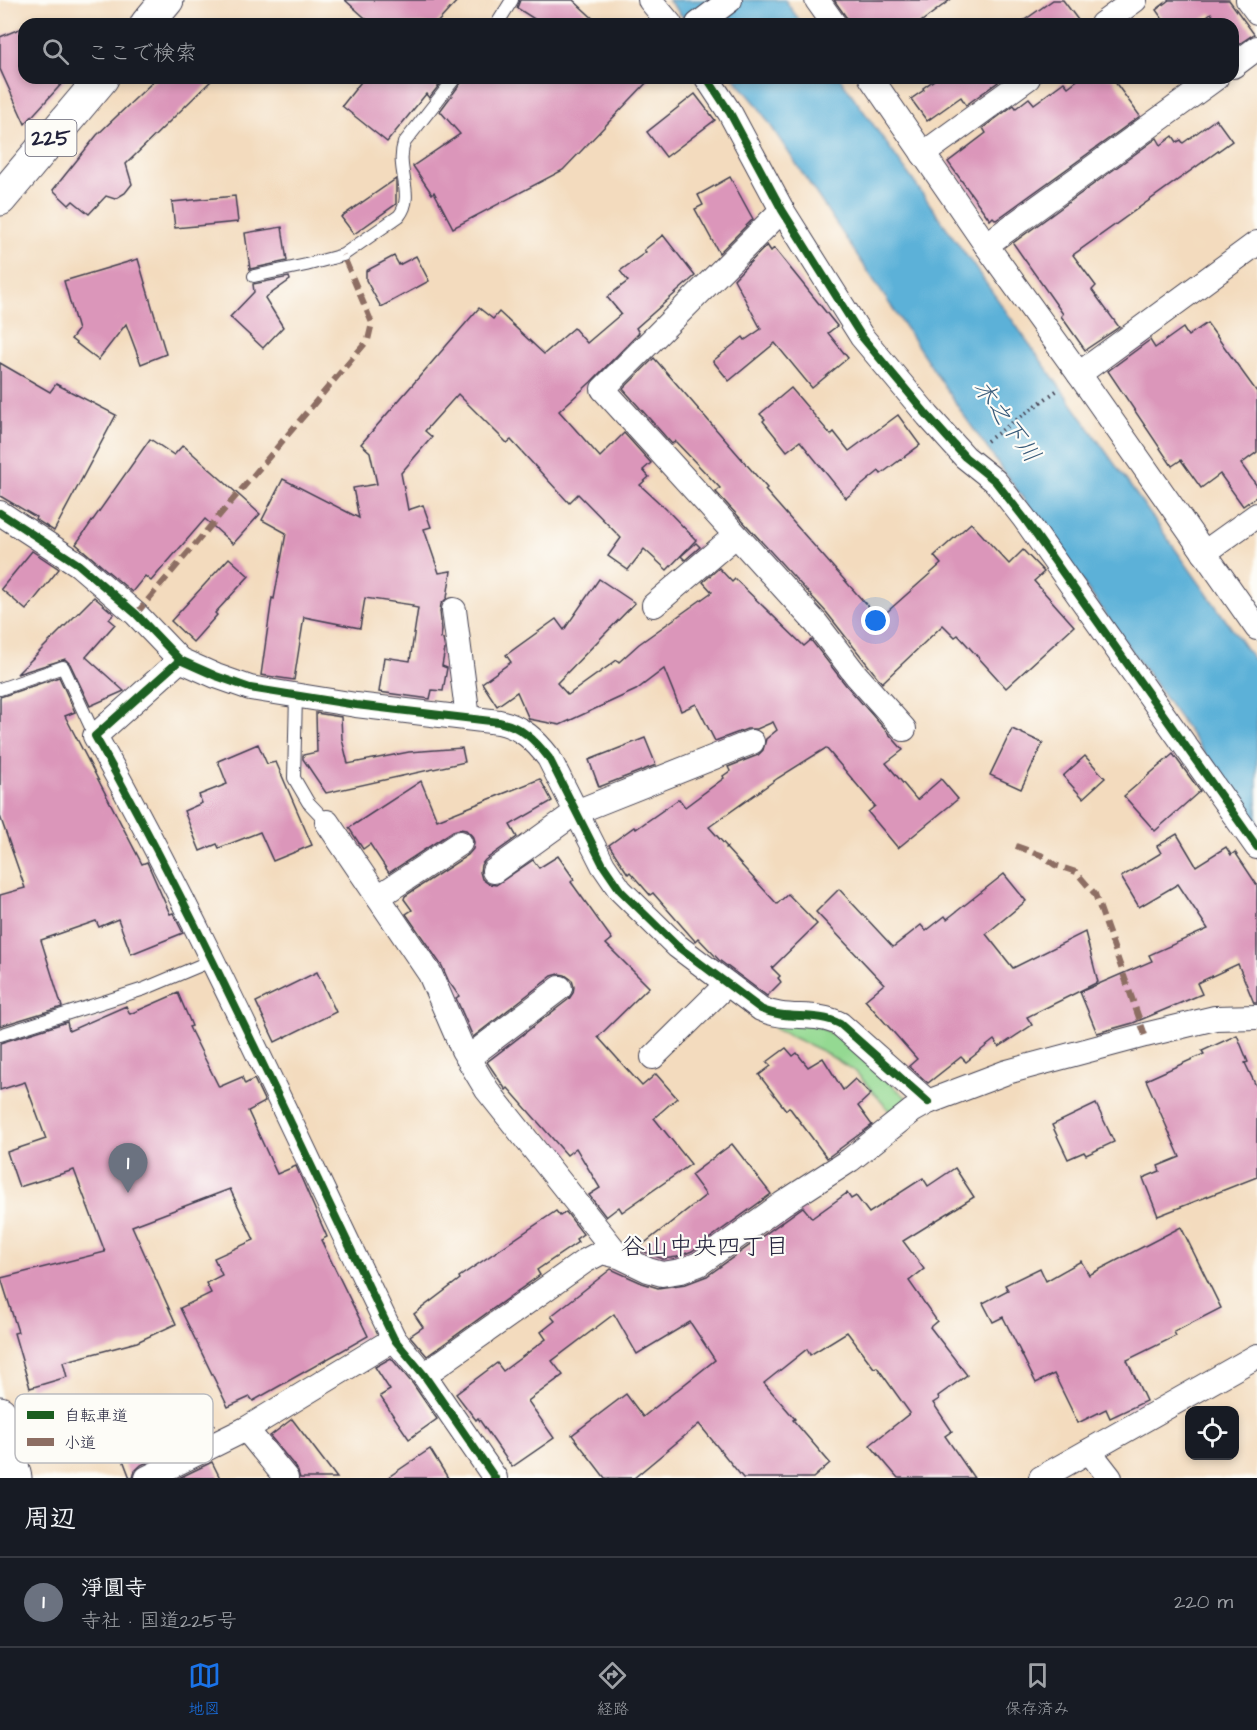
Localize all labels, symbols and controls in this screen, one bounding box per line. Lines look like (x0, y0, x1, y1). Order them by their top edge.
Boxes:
search box (18, 18, 1239, 84)
icon: search (39, 35, 72, 68)
text: ここで検索 (87, 38, 197, 69)
road number: 225 (26, 120, 76, 156)
water label: 木之下川 (964, 373, 1048, 470)
your location (861, 606, 890, 635)
pin: 1 (108, 1144, 148, 1193)
district label: 谷山中央四丁目 (621, 1230, 789, 1264)
legend (15, 1394, 213, 1463)
text: 自転車道 (64, 1405, 128, 1427)
map controls (1185, 1406, 1239, 1460)
button: locate (1185, 1406, 1239, 1460)
text: 小道 (64, 1432, 96, 1454)
text: 周辺 (24, 1501, 76, 1537)
text: 淨圓寺 (81, 1573, 147, 1604)
text: 1 (42, 1588, 45, 1616)
text: 220 m (1174, 1588, 1233, 1616)
text: 寺社 · 国道225号 (81, 1607, 237, 1635)
tab: 地図 (188, 1659, 221, 1720)
tab: 経路 (596, 1659, 629, 1720)
tab: 保存済み (1005, 1659, 1069, 1720)

